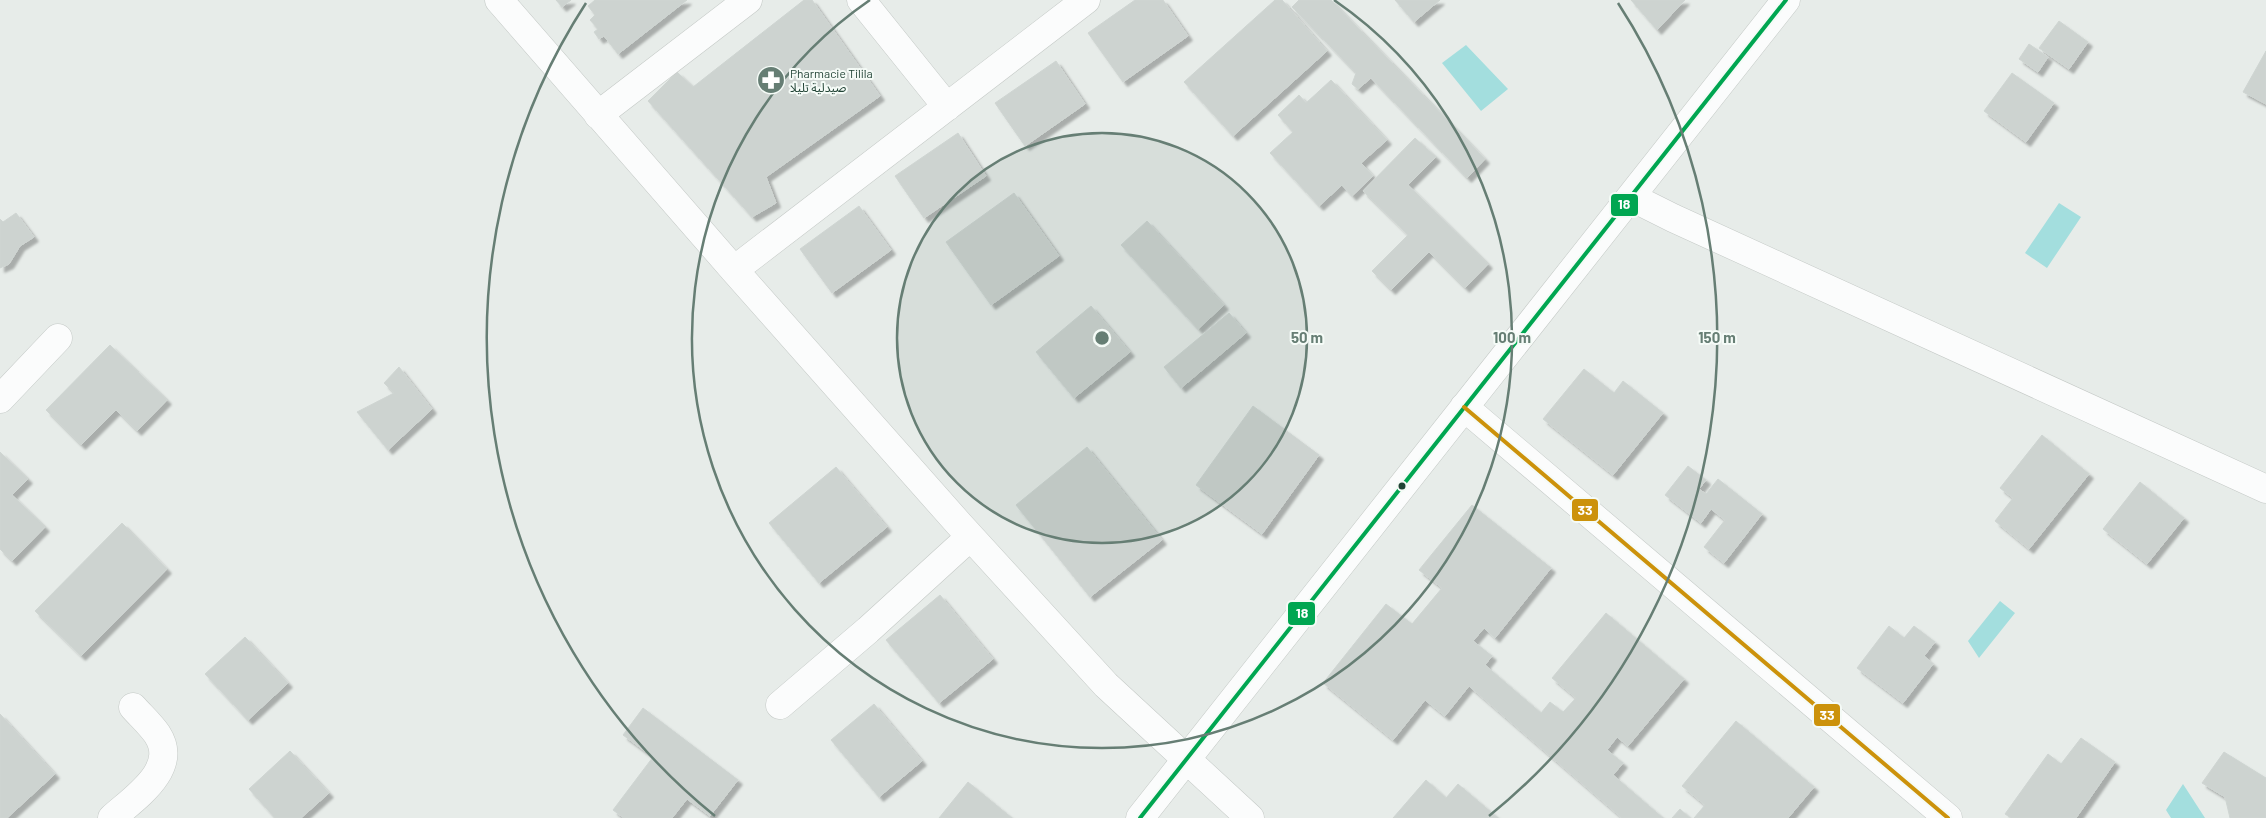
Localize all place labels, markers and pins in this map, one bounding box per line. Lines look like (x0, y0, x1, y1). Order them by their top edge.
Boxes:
pharmacy icon: Pharmacie Tilila صيدلية تليلا (756, 65, 786, 95)
place label: Pharmacie Tilila صيدلية تليلا (790, 66, 873, 95)
centre of rings (1093, 329, 1111, 347)
unlabelled marker (1397, 481, 1407, 491)

